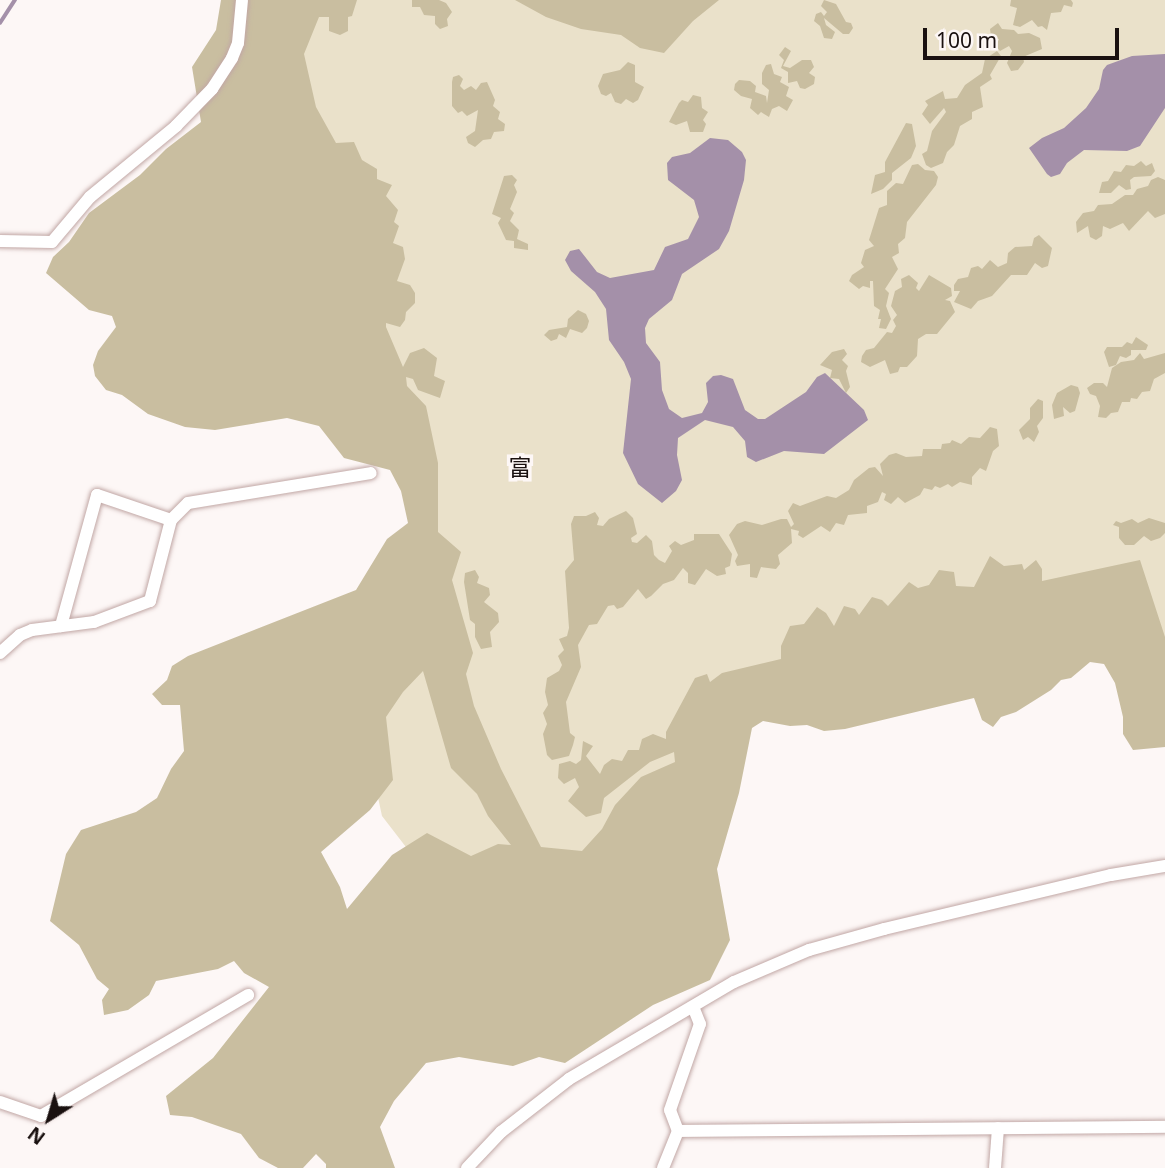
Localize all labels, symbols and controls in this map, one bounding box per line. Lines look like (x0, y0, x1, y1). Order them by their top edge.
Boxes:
scale bar (927, 14, 1123, 58)
text: 100 m (936, 26, 997, 54)
district label: 富 (509, 453, 531, 481)
north arrow (14, 1084, 84, 1154)
text: N (22, 1121, 50, 1151)

